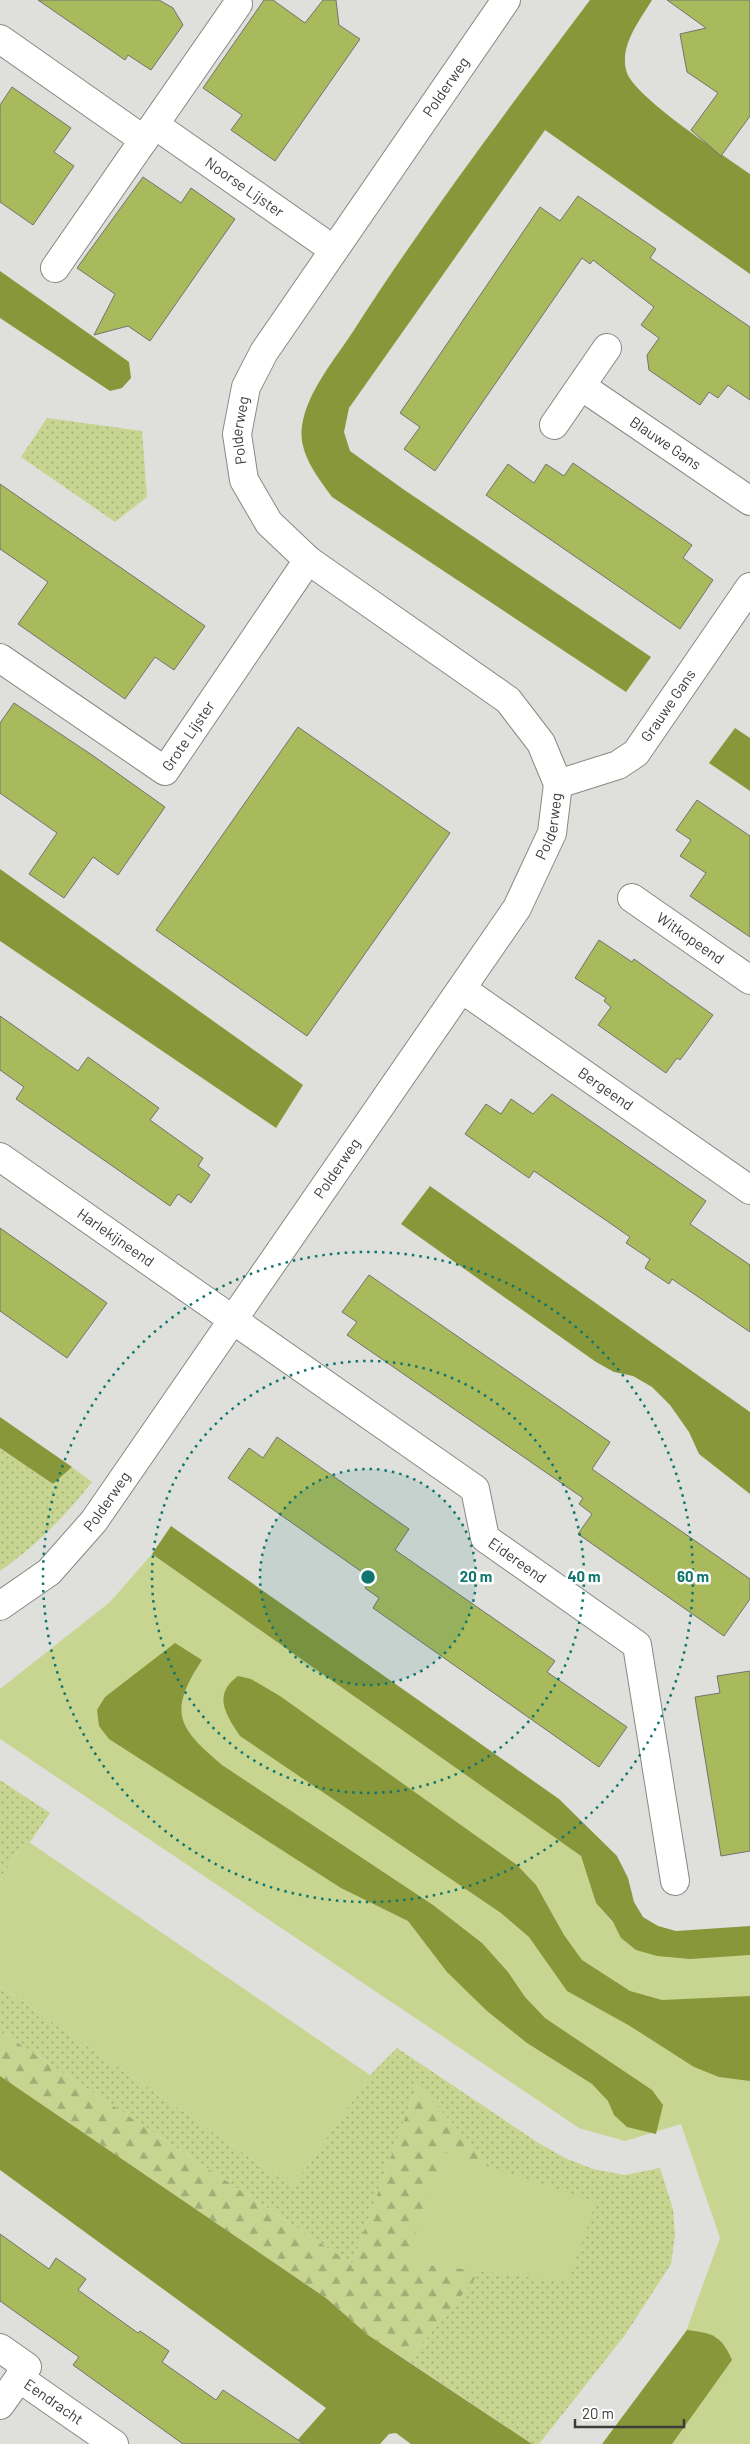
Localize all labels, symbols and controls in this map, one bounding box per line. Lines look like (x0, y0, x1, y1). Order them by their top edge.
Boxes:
street label: Polderweg (418, 53, 472, 120)
street label: Noorse Lijster (202, 153, 288, 221)
street label: Polderweg (227, 395, 252, 466)
street label: Blauwe Gans (627, 412, 705, 473)
street label: Grauwe Gans (636, 665, 699, 745)
street label: Grote Lijster (158, 697, 218, 774)
street label: Polderweg (531, 792, 565, 862)
street label: Witkopeend (654, 908, 728, 967)
street label: Bergeend (575, 1063, 637, 1114)
street label: Polderweg (309, 1134, 363, 1201)
street label: Harlekijneend (74, 1204, 158, 1270)
street label: Polderweg (79, 1468, 133, 1535)
street label: Eidereend (485, 1533, 550, 1586)
text: 20 m (460, 1567, 492, 1585)
text: 40 m (567, 1567, 601, 1585)
text: 60 m (677, 1567, 709, 1585)
centre of rings (359, 1568, 377, 1586)
street label: Eendracht (21, 2374, 87, 2428)
scale bar (575, 2396, 684, 2428)
text: 20 m (582, 2404, 614, 2422)

